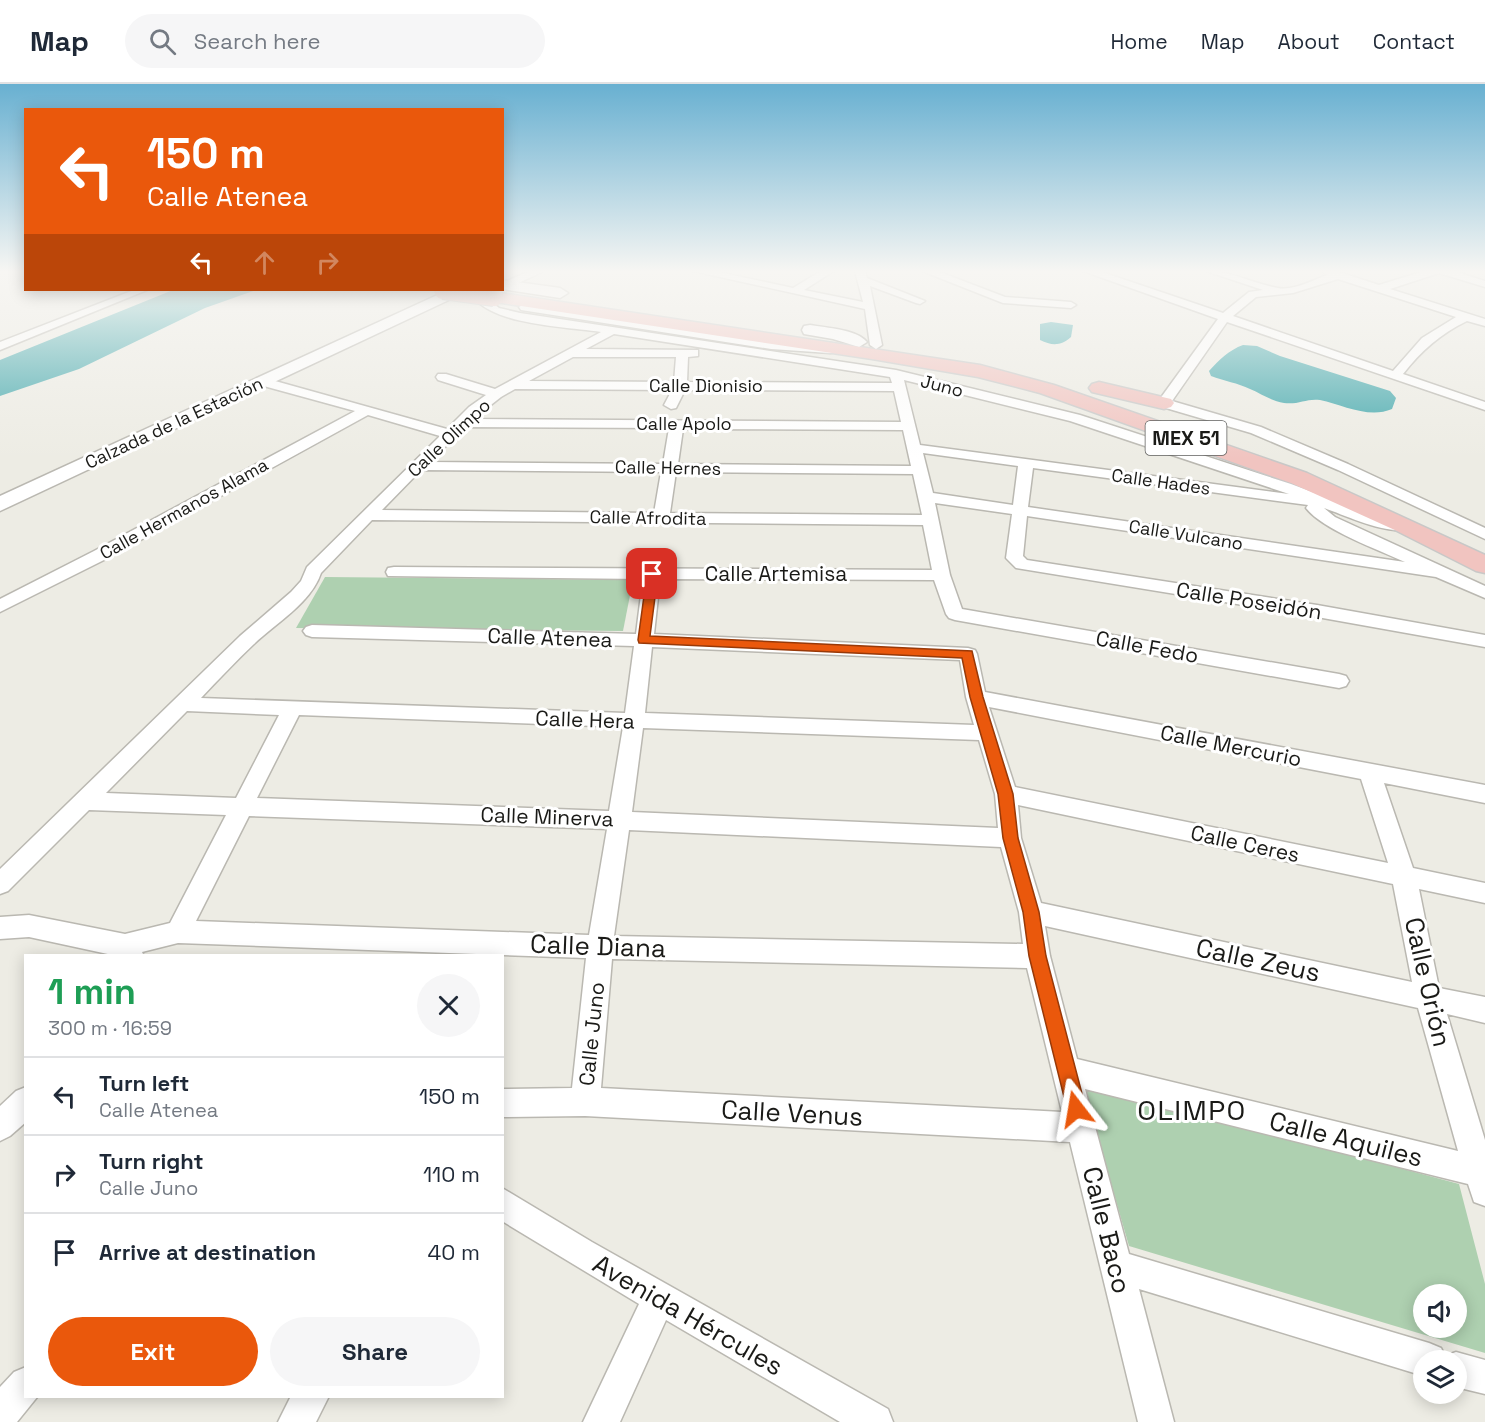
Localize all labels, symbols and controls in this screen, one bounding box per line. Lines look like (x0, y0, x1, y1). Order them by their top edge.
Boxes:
search box (125, 14, 545, 68)
text: Map (30, 23, 89, 59)
icon: search (146, 25, 179, 58)
text: Search here (194, 27, 321, 55)
text: Home (1110, 28, 1168, 55)
text: Map (1201, 28, 1245, 55)
text: About (1278, 28, 1340, 55)
text: Contact (1373, 28, 1455, 55)
text: 150 m (147, 127, 265, 180)
icon: left (48, 132, 126, 210)
text: Calle Atenea (147, 179, 308, 214)
icon: left (185, 246, 218, 279)
icon: ahead (248, 246, 281, 279)
icon: right (311, 246, 344, 279)
street label: Juno (918, 369, 966, 402)
street label: Calzada de la Estación (81, 371, 266, 474)
street label: Calle Dionisio (649, 374, 763, 397)
street label: Calle Olimpo (402, 393, 495, 482)
street label: Calle Apolo (636, 412, 732, 435)
road number: MEX 51 (1146, 421, 1226, 455)
street label: Calle Hermanos Alama (96, 453, 272, 564)
street label: Calle Hernes (615, 455, 721, 480)
street label: Calle Hades (1110, 463, 1212, 500)
street label: Calle Afrodita (589, 505, 707, 530)
street label: Calle Vulcano (1127, 514, 1245, 555)
pin (626, 548, 677, 599)
icon: arrive (635, 557, 668, 590)
street label: Calle Artemisa (705, 560, 847, 587)
street label: Calle Poseidón (1174, 576, 1324, 625)
street label: Calle Atenea (487, 622, 613, 653)
street label: Calle Fedo (1094, 624, 1201, 669)
street label: Calle Hera (535, 704, 635, 735)
street label: Calle Mercurio (1158, 719, 1304, 772)
street label: Calle Minerva (480, 801, 614, 832)
street label: Calle Ceres (1188, 819, 1302, 868)
street label: Calle Orión (1397, 914, 1459, 1050)
street label: Calle Diana (529, 927, 667, 965)
street label: Calle Zeus (1193, 930, 1323, 990)
text: 1 min (48, 969, 136, 1015)
button: close (417, 974, 480, 1037)
street label: Calle Juno (573, 981, 610, 1087)
text: 300 m · 16:59 (48, 1015, 172, 1041)
text: Turn left (99, 1069, 189, 1097)
position arrow (1044, 1077, 1108, 1141)
icon: left (48, 1080, 81, 1113)
text: 150 m (419, 1082, 480, 1110)
street label: Calle Venus (720, 1092, 864, 1134)
district label: OLIMPO (1137, 1092, 1247, 1128)
text: Calle Atenea (99, 1097, 218, 1123)
street label: Calle Aquiles (1266, 1104, 1426, 1174)
text: Turn right (99, 1147, 204, 1175)
icon: right (48, 1158, 81, 1191)
text: 110 m (423, 1160, 480, 1188)
street label: Calle Baco (1075, 1163, 1139, 1297)
text: Calle Juno (99, 1175, 198, 1201)
icon: arrive (48, 1236, 81, 1269)
text: Arrive at destination (99, 1238, 316, 1266)
text: 40 m (428, 1238, 480, 1266)
street label: Avenida Hércules (587, 1247, 789, 1383)
map controls (1413, 1284, 1467, 1404)
button: sound (1413, 1284, 1467, 1338)
button: Exit (48, 1317, 258, 1386)
button: Share (270, 1317, 480, 1386)
button: layers (1413, 1350, 1467, 1404)

